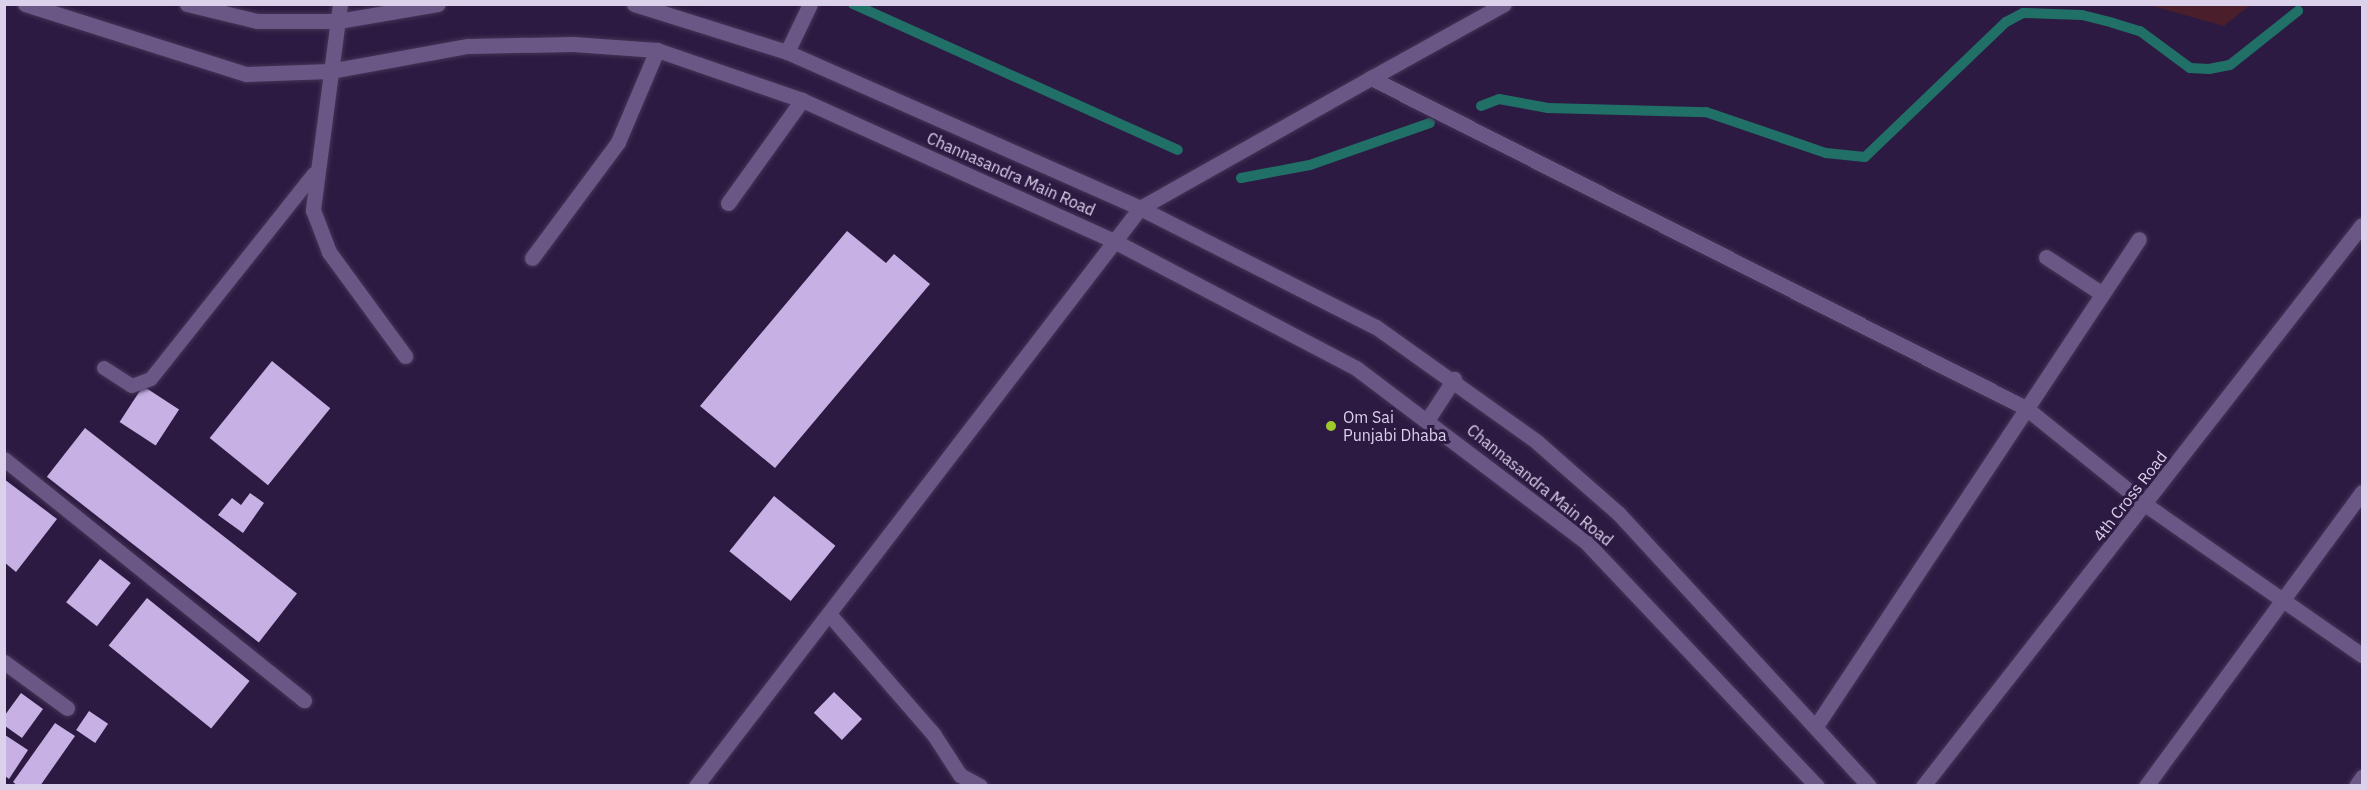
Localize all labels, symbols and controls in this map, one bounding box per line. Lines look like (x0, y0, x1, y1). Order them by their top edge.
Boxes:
street label: Channasandra Main Road (924, 128, 1098, 220)
place label: Om Sai Punjabi Dhaba (1343, 407, 1447, 445)
marker: Om Sai Punjabi Dhaba (1324, 419, 1338, 433)
street label: Channasandra Main Road (1463, 420, 1617, 550)
street label: 4th Cross Road (2089, 447, 2171, 545)

